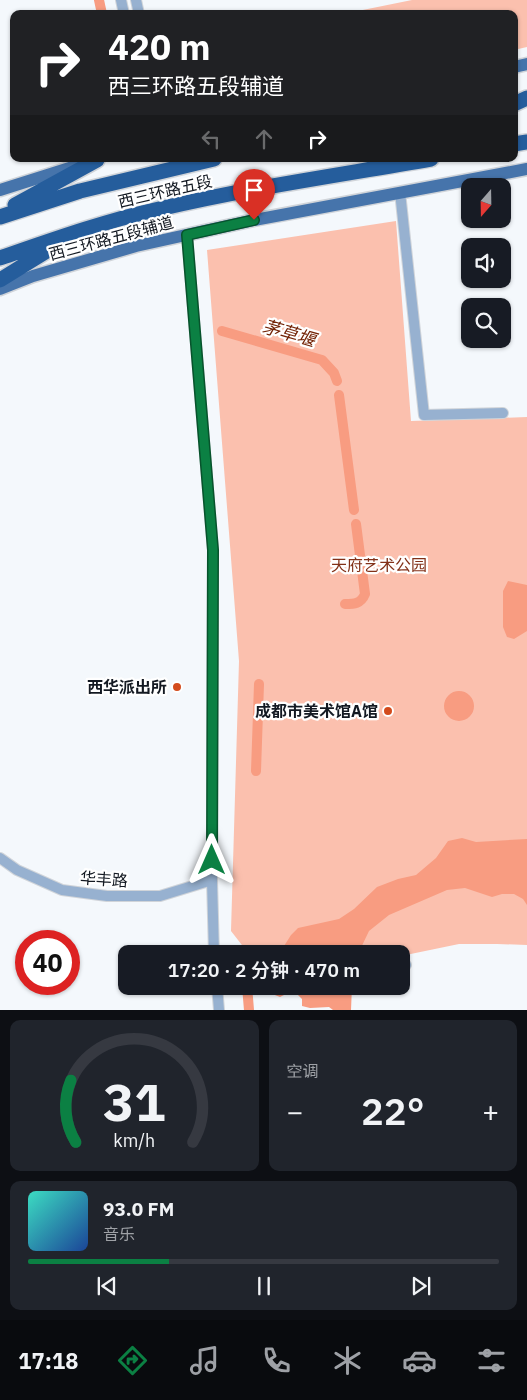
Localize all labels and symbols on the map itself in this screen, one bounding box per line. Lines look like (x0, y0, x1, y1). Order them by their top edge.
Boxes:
pin (233, 169, 275, 220)
street label: 西三环路五段 (116, 170, 214, 212)
north arrow (461, 178, 511, 228)
street label: 西三环路五段辅道 (47, 212, 175, 264)
water label: 茅草堰 (260, 315, 321, 352)
park label: 天府艺术公园 (331, 555, 427, 575)
place label: 西华派出所 (87, 677, 167, 697)
marker: 西华派出所 (171, 681, 183, 693)
place label: 成都市美术馆A馆 (255, 701, 378, 721)
marker: 成都市美术馆A馆 (382, 705, 394, 717)
position arrow (185, 833, 237, 885)
street label: 华丰路 (79, 867, 129, 891)
speed limit sign: 40 (15, 930, 80, 995)

